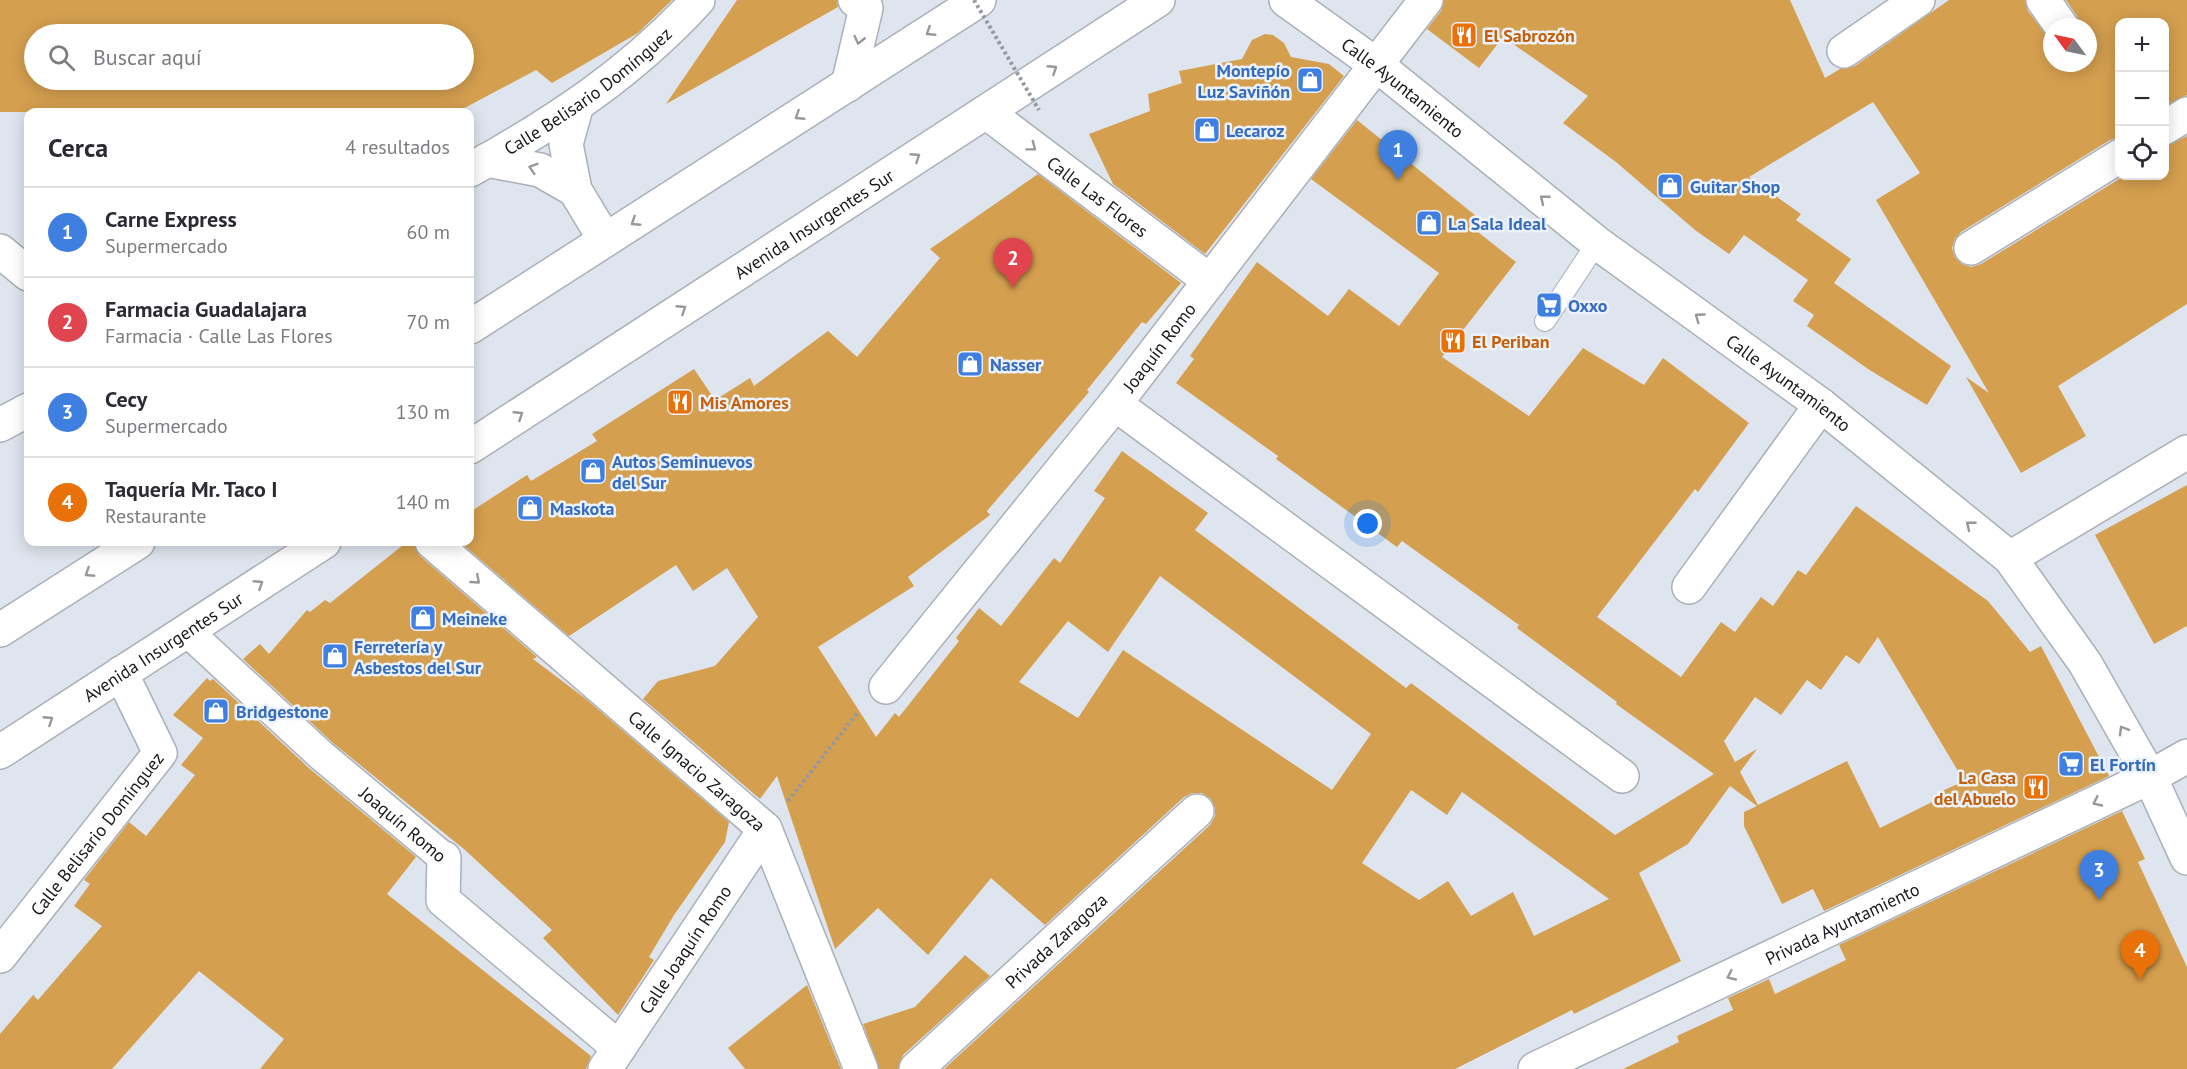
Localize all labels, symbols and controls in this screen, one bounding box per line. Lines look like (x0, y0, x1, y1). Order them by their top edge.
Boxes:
north arrow (2043, 18, 2097, 72)
map controls (2115, 18, 2169, 180)
button: + (2115, 18, 2169, 72)
restaurant icon: El Sabrozón (1449, 20, 1479, 50)
street label: Calle Belisario Domínguez (500, 22, 676, 160)
search box (24, 24, 474, 90)
place label: El Sabrozón (1484, 24, 1575, 47)
one-way arrow (925, 25, 936, 36)
street label: Calle Ayuntamiento (1337, 32, 1469, 143)
one-way arrow (853, 35, 866, 45)
icon: search (45, 41, 78, 74)
text: Buscar aquí (93, 43, 202, 71)
place label: Montepío Luz Saviñón (1198, 59, 1290, 103)
one-way arrow (1046, 65, 1057, 76)
shop icon: Montepío Luz Saviñón (1295, 65, 1325, 95)
button: − (2115, 72, 2169, 126)
one-way arrow (795, 109, 805, 121)
shop icon: Lecaroz (1192, 115, 1222, 145)
place label: Lecaroz (1226, 119, 1284, 142)
button: locate (2115, 126, 2169, 180)
pin: 1 (1378, 130, 1418, 180)
text: Cerca (48, 131, 108, 164)
text: 4 resultados (345, 134, 450, 160)
one-way arrow (1026, 140, 1037, 151)
street label: Calle Las Flores (1043, 151, 1153, 242)
one-way arrow (909, 153, 920, 164)
one-way arrow (528, 163, 539, 175)
street label: Avenida Insurgentes Sur (730, 163, 898, 284)
shop icon: Guitar Shop (1655, 171, 1685, 201)
place label: Guitar Shop (1690, 175, 1781, 198)
one-way arrow (1540, 196, 1551, 207)
text: Carne Express (105, 205, 237, 233)
shop icon: La Sala Ideal (1414, 208, 1444, 238)
place label: La Sala Ideal (1448, 212, 1547, 235)
one-way arrow (631, 214, 641, 226)
text: 1 (62, 219, 73, 245)
text: 60 m (407, 219, 450, 245)
text: Supermercado (105, 233, 228, 259)
pin: 2 (994, 238, 1032, 288)
supermarket icon: Oxxo (1534, 290, 1564, 320)
place label: Oxxo (1568, 294, 1608, 317)
text: Farmacia Guadalajara (105, 295, 307, 323)
street label: Joaquín Romo (1117, 298, 1200, 397)
one-way arrow (675, 305, 686, 316)
text: 2 (62, 309, 73, 335)
text: 70 m (407, 309, 450, 335)
one-way arrow (1695, 313, 1706, 324)
text: Farmacia · Calle Las Flores (105, 323, 333, 349)
restaurant icon: El Periban (1438, 326, 1468, 356)
street label: Calle Ayuntamiento (1722, 329, 1856, 436)
place label: El Periban (1472, 330, 1550, 353)
shop icon: Nasser (955, 349, 985, 379)
place label: Nasser (990, 353, 1042, 376)
text: Cecy (105, 385, 147, 413)
restaurant icon: Mis Amores (665, 387, 695, 417)
place label: Mis Amores (700, 391, 789, 414)
text: 3 (62, 399, 73, 425)
text: 130 m (396, 399, 450, 425)
one-way arrow (512, 412, 523, 423)
text: Supermercado (105, 413, 228, 439)
place label: Autos Seminuevos del Sur (612, 450, 753, 494)
shop icon: Autos Seminuevos del Sur (578, 456, 608, 486)
text: Taquería Mr. Taco I (105, 475, 278, 503)
text: 4 (62, 489, 73, 515)
text: 140 m (396, 489, 450, 515)
shop icon: Maskota (515, 493, 545, 523)
place label: Maskota (550, 497, 614, 520)
text: Restaurante (105, 503, 206, 529)
your location (1353, 509, 1382, 538)
one-way arrow (1966, 522, 1977, 533)
one-way arrow (84, 566, 95, 577)
one-way arrow (469, 573, 480, 584)
one-way arrow (252, 580, 263, 591)
street label: Avenida Insurgentes Sur (79, 586, 247, 707)
shop icon: Meineke (408, 603, 438, 633)
place label: Meineke (442, 607, 507, 630)
place label: Ferretería y Asbestos del Sur (354, 635, 482, 679)
shop icon: Ferretería y Asbestos del Sur (320, 641, 350, 671)
shop icon: Bridgestone (201, 696, 231, 726)
place label: Bridgestone (236, 700, 329, 723)
street label: Calle Ignacio Zaragoza (624, 705, 770, 836)
one-way arrow (43, 715, 53, 727)
one-way arrow (2119, 726, 2131, 736)
street label: Calle Belisario Domínguez (25, 747, 168, 920)
supermarket icon: El Fortín (2056, 749, 2086, 779)
place label: El Fortín (2090, 753, 2156, 776)
place label: La Casa del Abuelo (1934, 766, 2016, 810)
restaurant icon: La Casa del Abuelo (2021, 772, 2051, 802)
street label: Joaquín Romo (354, 780, 452, 867)
one-way arrow (2092, 794, 2103, 806)
pin: 3 (2080, 850, 2118, 900)
street label: Privada Ayuntamiento (1761, 877, 1923, 970)
street label: Calle Joaquín Romo (634, 880, 736, 1018)
street label: Privada Zaragoza (1000, 888, 1112, 993)
pin: 4 (2120, 930, 2160, 980)
one-way arrow (1727, 968, 1738, 980)

